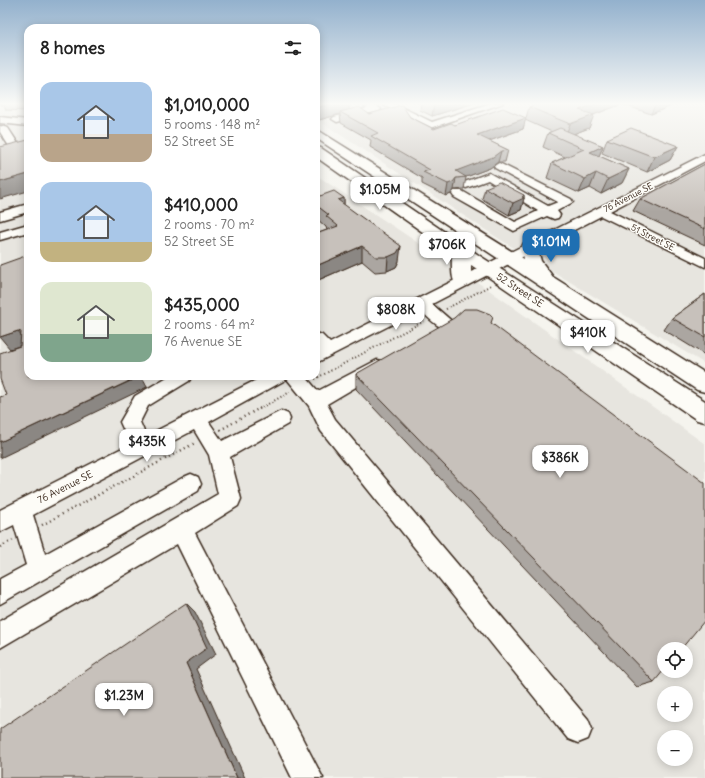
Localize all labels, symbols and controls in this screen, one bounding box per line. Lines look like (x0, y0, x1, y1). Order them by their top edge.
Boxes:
text: 8 homes (40, 37, 105, 59)
icon: filters (282, 37, 304, 59)
text: $1,010,000 (164, 94, 250, 116)
icon: home (72, 98, 120, 146)
text: 5 rooms · 148 m² (164, 116, 260, 133)
text: 52 Street SE (164, 133, 234, 150)
pin: $1.05M (347, 177, 413, 211)
street label: 76 Avenue SE (601, 180, 655, 214)
text: $1.05M (359, 181, 401, 198)
text: $410,000 (164, 194, 238, 216)
icon: home (72, 198, 120, 246)
text: 2 rooms · 70 m² (164, 216, 255, 233)
street label: 51 Street SE (629, 221, 677, 253)
pin: $1.01M (518, 229, 584, 263)
pin: $706K (419, 232, 475, 266)
text: 52 Street SE (164, 233, 234, 250)
text: $1.01M (531, 233, 571, 250)
text: $706K (428, 236, 466, 253)
street label: 52 Street SE (494, 270, 546, 310)
text: $435,000 (164, 294, 240, 316)
pin: $808K (368, 297, 424, 331)
icon: home (72, 298, 120, 346)
text: $808K (377, 301, 415, 318)
text: 2 rooms · 64 m² (164, 316, 255, 333)
pin: $410K (560, 320, 616, 354)
text: $410K (570, 324, 606, 341)
text: 76 Avenue SE (164, 333, 242, 350)
pin: $435K (119, 429, 175, 463)
text: $435K (128, 433, 166, 450)
pin: $386K (532, 445, 588, 479)
text: $386K (541, 449, 579, 466)
street label: 76 Avenue SE (35, 467, 95, 506)
map controls (657, 642, 693, 766)
button: locate (657, 642, 693, 678)
pin: $1.23M (91, 683, 157, 717)
button: + (657, 686, 693, 722)
text: $1.23M (104, 687, 144, 704)
button: − (657, 730, 693, 766)

